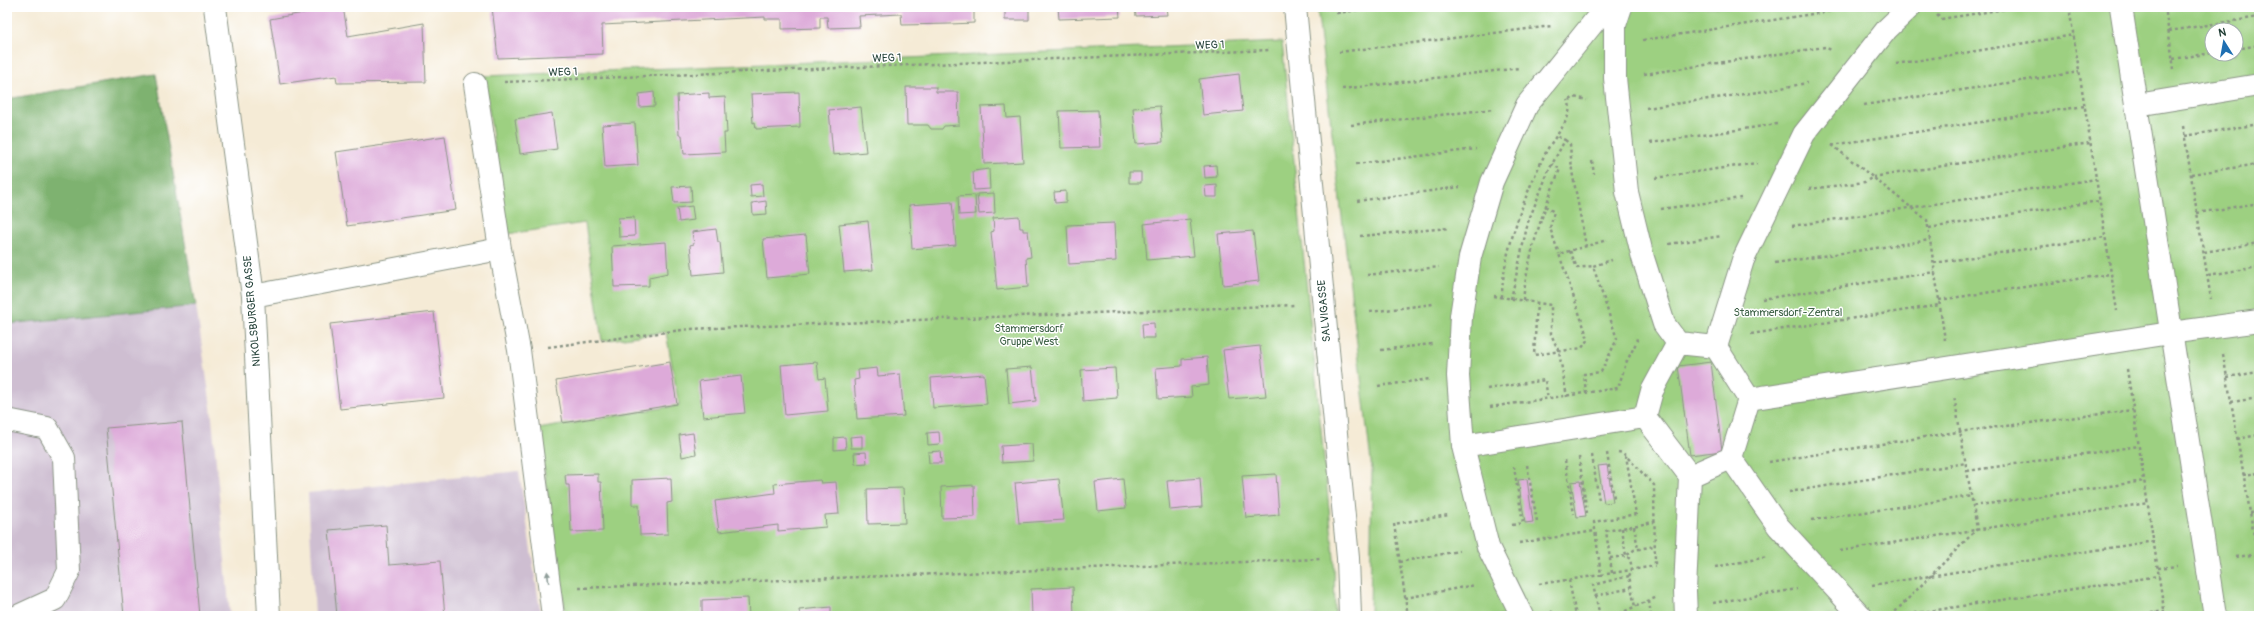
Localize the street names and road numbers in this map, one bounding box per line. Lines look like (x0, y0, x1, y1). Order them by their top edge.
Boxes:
street label: WEG 1 (1195, 38, 1225, 52)
street label: WEG 1 (872, 51, 902, 65)
street label: WEG 1 (548, 65, 578, 79)
street label: NIKOLSBURGER GASSE (241, 255, 263, 367)
street label: SALVIGASSE (1315, 279, 1333, 343)

